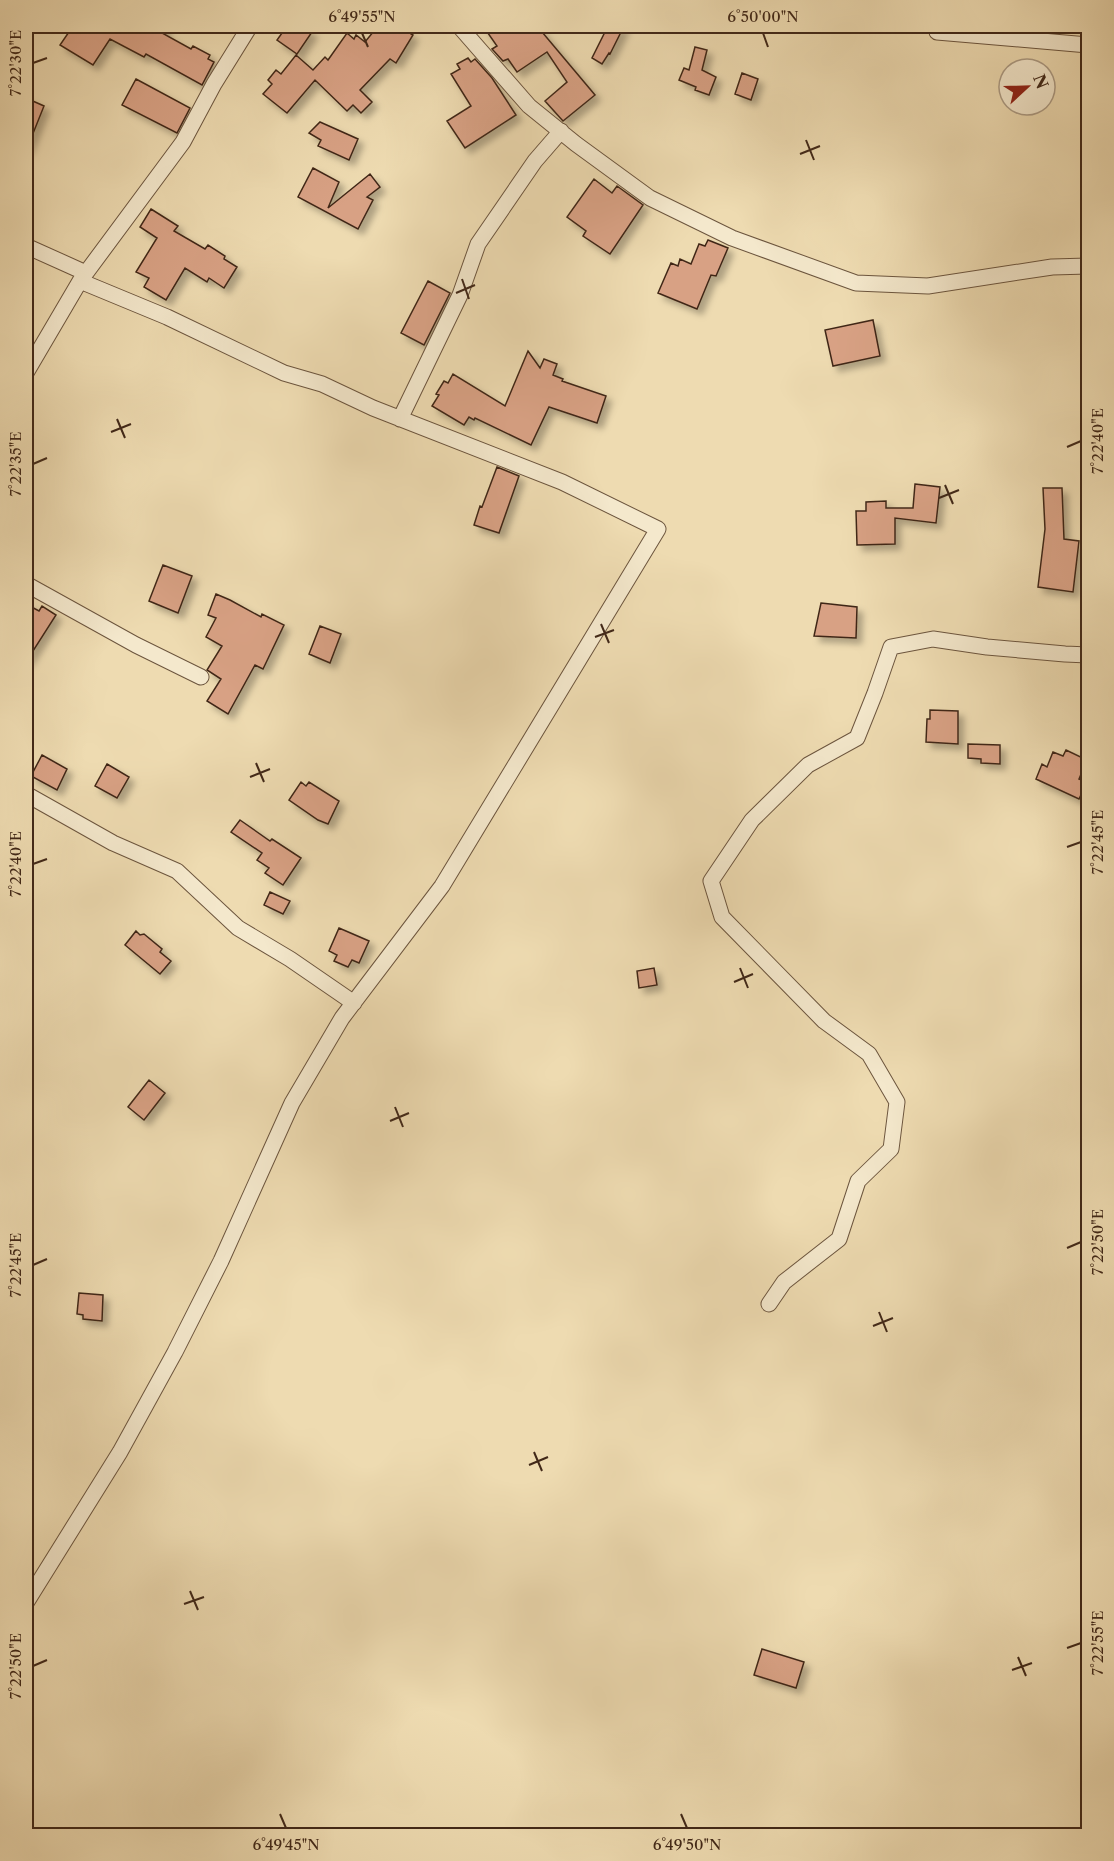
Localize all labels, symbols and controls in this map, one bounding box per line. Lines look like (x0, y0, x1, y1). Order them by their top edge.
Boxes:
text: 6°49'55"N (328, 7, 396, 26)
text: 6°50'00"N (727, 7, 799, 26)
text: 7°22'30"E (6, 30, 25, 96)
north arrow (997, 57, 1057, 117)
text: N (1029, 71, 1053, 92)
text: 7°22'40"E (1088, 408, 1107, 474)
text: 7°22'35"E (6, 431, 25, 497)
text: 7°22'45"E (1088, 810, 1107, 874)
text: 7°22'40"E (6, 831, 25, 897)
text: 7°22'50"E (1088, 1209, 1107, 1275)
text: 7°22'45"E (6, 1233, 25, 1297)
text: 7°22'55"E (1088, 1610, 1107, 1676)
text: 7°22'50"E (6, 1633, 25, 1699)
text: 6°49'45"N (252, 1835, 320, 1854)
text: 6°49'50"N (653, 1835, 721, 1854)

